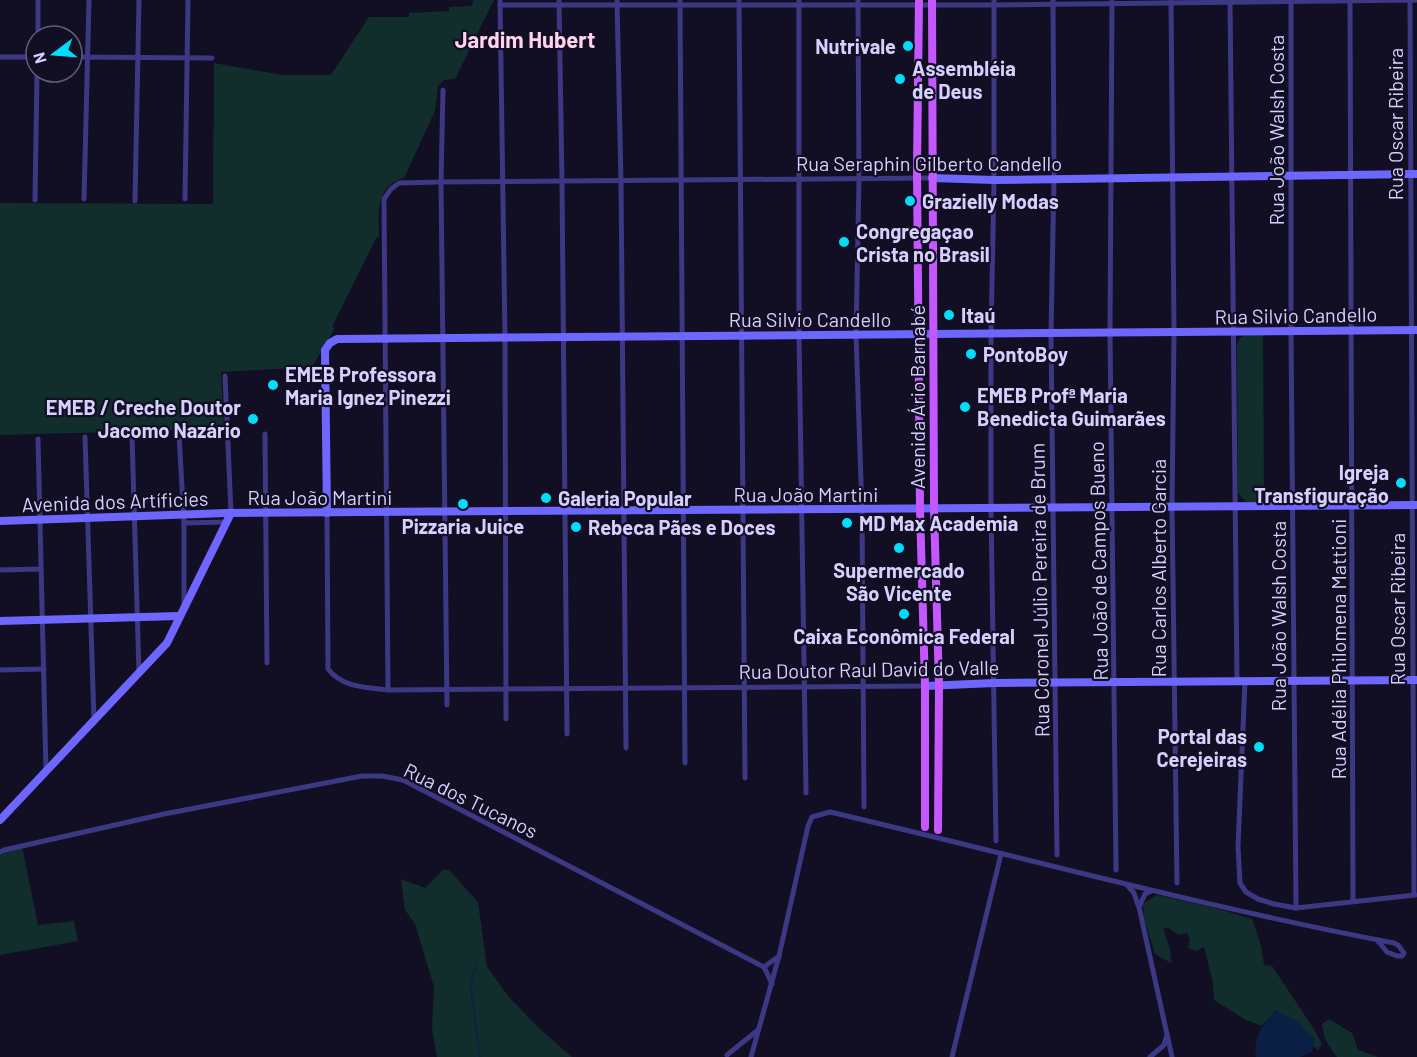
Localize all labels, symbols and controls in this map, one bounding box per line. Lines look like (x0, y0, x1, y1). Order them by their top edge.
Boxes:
north arrow (24, 24, 84, 84)
district label: Jardim Hubert (455, 26, 595, 52)
place label: Nutrivale (815, 34, 896, 58)
street label: Rua João Walsh Costa (1264, 35, 1288, 225)
marker: Nutrivale (901, 39, 915, 53)
street label: Rua Oscar Ribeira (1383, 48, 1407, 200)
text: N (29, 51, 50, 66)
place label: Assembléia de Deus (912, 56, 1016, 103)
marker: Assembléia de Deus (893, 72, 907, 86)
street label: Rua Seraphin Gilberto Candello (796, 151, 1062, 175)
place label: Grazielly Modas (922, 189, 1059, 213)
marker: Grazielly Modas (903, 194, 917, 208)
place label: Congregaçao Crista no Brasil (856, 219, 990, 266)
marker: Congregaçao Crista no Brasil (837, 235, 851, 249)
street label: Rua Silvio Candello (1214, 302, 1378, 328)
place label: Itaú (961, 303, 995, 327)
street label: Avenida Ário Barnabé (905, 305, 929, 489)
street label: Rua Silvio Candello (729, 307, 891, 331)
marker: Itaú (942, 308, 956, 322)
place label: PontoBoy (983, 342, 1068, 366)
marker: PontoBoy (964, 347, 978, 361)
place label: EMEB Professora Maria Ignez Pinezzi (285, 362, 451, 409)
marker: EMEB Professora Maria Ignez Pinezzi (266, 378, 280, 392)
place label: EMEB Profª Maria Benedicta Guimarães (977, 383, 1166, 430)
place label: EMEB / Creche Doutor Jacomo Nazário (46, 395, 241, 442)
marker: EMEB Profª Maria Benedicta Guimarães (958, 400, 972, 414)
marker: EMEB / Creche Doutor Jacomo Nazário (246, 412, 260, 426)
street label: Rua João de Campos Bueno (1084, 441, 1112, 681)
street label: Rua Coronel Júlio Pereira de Brum (1024, 443, 1054, 737)
street label: Rua Carlos Alberto Garcia (1146, 459, 1170, 677)
place label: Igreja Transfiguração (1254, 460, 1389, 507)
marker: Igreja Transfiguração (1394, 476, 1408, 490)
street label: Rua João Martini (734, 482, 878, 506)
street label: Rua João Martini (248, 485, 392, 509)
street label: Avenida dos Artíficies (21, 486, 209, 516)
place label: Galeria Popular (558, 486, 692, 510)
marker: Galeria Popular (539, 491, 553, 505)
marker: Pizzaria Juice (456, 497, 470, 511)
place label: MD Max Academia (859, 511, 1018, 535)
place label: Pizzaria Juice (402, 514, 524, 538)
place label: Rebeca Pães e Doces (588, 515, 776, 539)
marker: MD Max Academia (840, 516, 854, 530)
street label: Rua Adélia Philomena Mattioni (1326, 519, 1350, 779)
marker: Rebeca Pães e Doces (569, 520, 583, 534)
street label: Rua João Walsh Costa (1266, 521, 1290, 711)
street label: Rua Oscar Ribeira (1385, 533, 1409, 685)
marker: Supermercado São Vicente (892, 541, 906, 555)
place label: Supermercado São Vicente (833, 558, 965, 605)
marker: Caixa Econômica Federal (897, 607, 911, 621)
place label: Caixa Econômica Federal (793, 624, 1015, 648)
street label: Rua Doutor Raul David do Valle (738, 655, 1000, 683)
place label: Portal das Cerejeiras (1156, 724, 1247, 771)
marker: Portal das Cerejeiras (1252, 740, 1266, 754)
street label: Rua dos Tucanos (400, 757, 542, 843)

